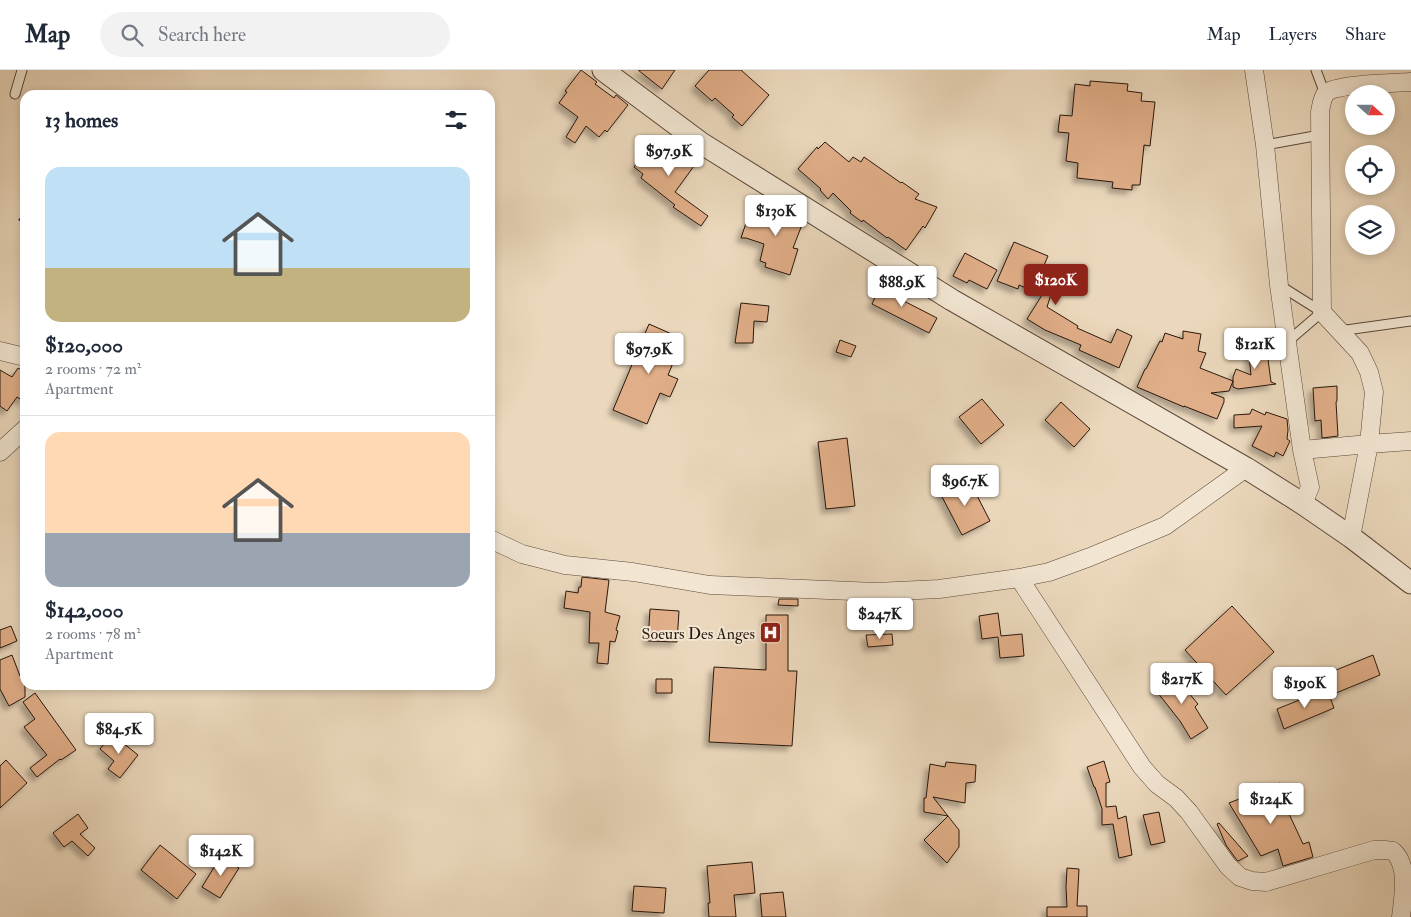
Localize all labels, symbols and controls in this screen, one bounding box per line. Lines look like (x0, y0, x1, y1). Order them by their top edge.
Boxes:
search box (100, 12, 450, 57)
text: Map (25, 19, 70, 50)
icon: search (118, 21, 146, 49)
text: Search here (158, 23, 246, 47)
text: Map (1207, 23, 1241, 46)
text: Layers (1269, 23, 1317, 46)
text: Share (1345, 23, 1386, 46)
north arrow (1345, 85, 1395, 135)
map controls (1345, 85, 1395, 255)
icon: filters (442, 106, 470, 134)
text: 13 homes (45, 107, 118, 134)
pin: $97.9K (628, 134, 710, 177)
text: $97.9K (646, 141, 692, 161)
button: locate (1345, 145, 1395, 195)
pin: $130K (741, 194, 811, 237)
icon: home (213, 199, 303, 289)
text: $130K (756, 201, 796, 221)
button: layers (1345, 205, 1395, 255)
pin: $120K (1021, 264, 1091, 306)
pin: $88.9K (861, 266, 943, 308)
text: $120K (1035, 270, 1077, 290)
text: $88.9K (879, 272, 925, 292)
pin: $121K (1220, 328, 1290, 370)
text: $120,000 (45, 332, 123, 359)
pin: $97.9K (608, 332, 690, 375)
text: $121K (1235, 334, 1275, 354)
text: $97.9K (626, 339, 672, 359)
text: 2 rooms · 72 m² (45, 359, 141, 379)
text: Apartment (45, 379, 113, 399)
pin: $96.7K (924, 464, 1006, 507)
icon: home (213, 465, 303, 555)
text: $96.7K (942, 471, 988, 491)
text: $142,000 (45, 597, 124, 624)
pin: $247K (845, 598, 915, 640)
text: $247K (858, 604, 902, 624)
hospital icon: Soeurs Des Anges (759, 621, 783, 645)
text: 2 rooms · 78 m² (45, 624, 141, 644)
place label: Soeurs Des Anges (642, 624, 755, 644)
text: Apartment (45, 644, 113, 664)
pin: $217K (1147, 662, 1217, 705)
pin: $190K (1270, 666, 1340, 709)
text: $217K (1161, 669, 1203, 689)
text: $190K (1284, 673, 1326, 693)
pin: $84.5K (78, 712, 160, 755)
text: $84.5K (96, 719, 142, 739)
pin: $124K (1236, 782, 1306, 825)
text: $124K (1250, 789, 1292, 809)
pin: $142K (186, 834, 256, 877)
text: $142K (200, 841, 242, 861)

